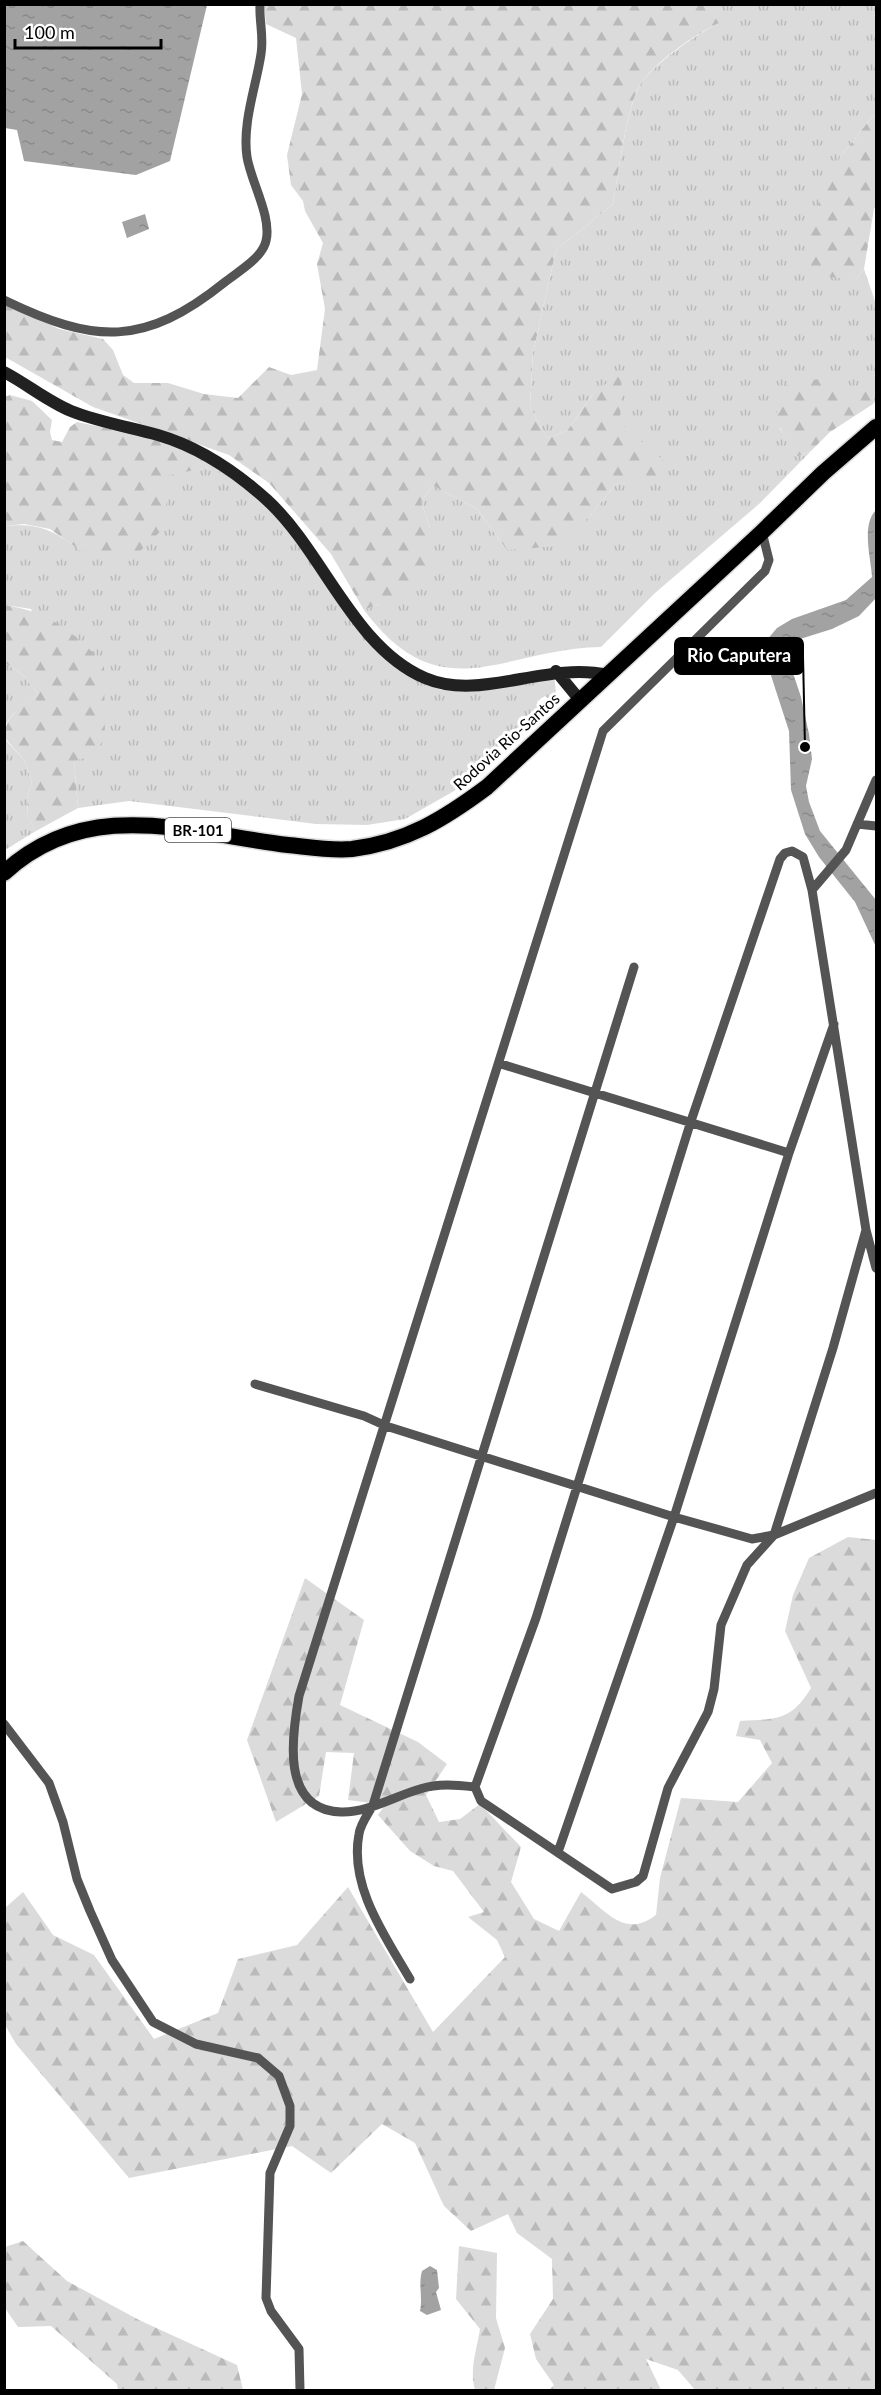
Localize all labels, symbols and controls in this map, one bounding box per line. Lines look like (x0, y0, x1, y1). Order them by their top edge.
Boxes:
scale bar (15, 12, 160, 50)
text: 100 m (24, 21, 75, 43)
callout: Rio Caputera (675, 638, 803, 674)
text: Rio Caputera (687, 644, 791, 666)
street label: Rodovia Rio-Santos (449, 688, 563, 794)
road number: BR-101 (165, 818, 231, 842)

